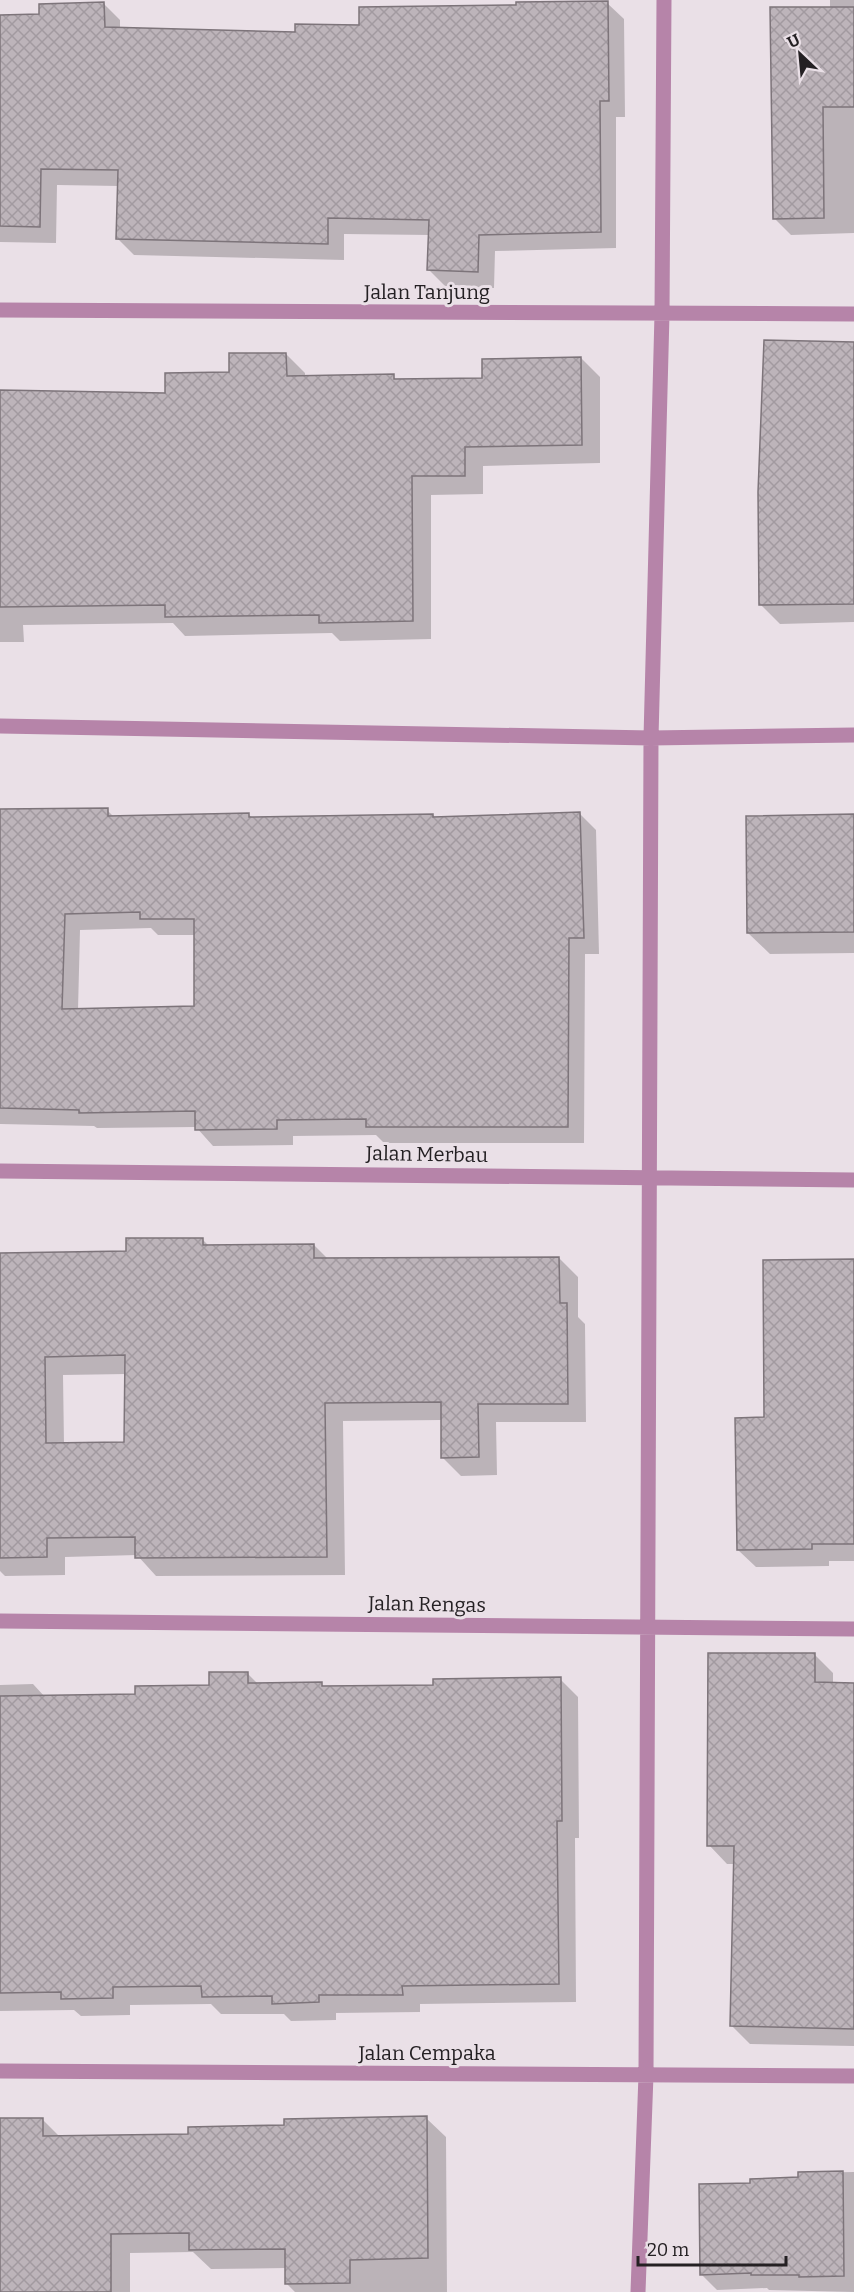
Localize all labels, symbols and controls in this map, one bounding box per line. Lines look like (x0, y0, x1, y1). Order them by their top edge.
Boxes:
north arrow (770, 24, 830, 84)
text: U (784, 30, 803, 52)
street label: Jalan Tanjung (363, 280, 490, 305)
street label: Jalan Merbau (365, 1141, 488, 1167)
street label: Jalan Rengas (367, 1591, 486, 1617)
street label: Jalan Cempaka (357, 2041, 496, 2065)
scale bar (638, 2229, 786, 2267)
text: 20 m (647, 2239, 689, 2261)

